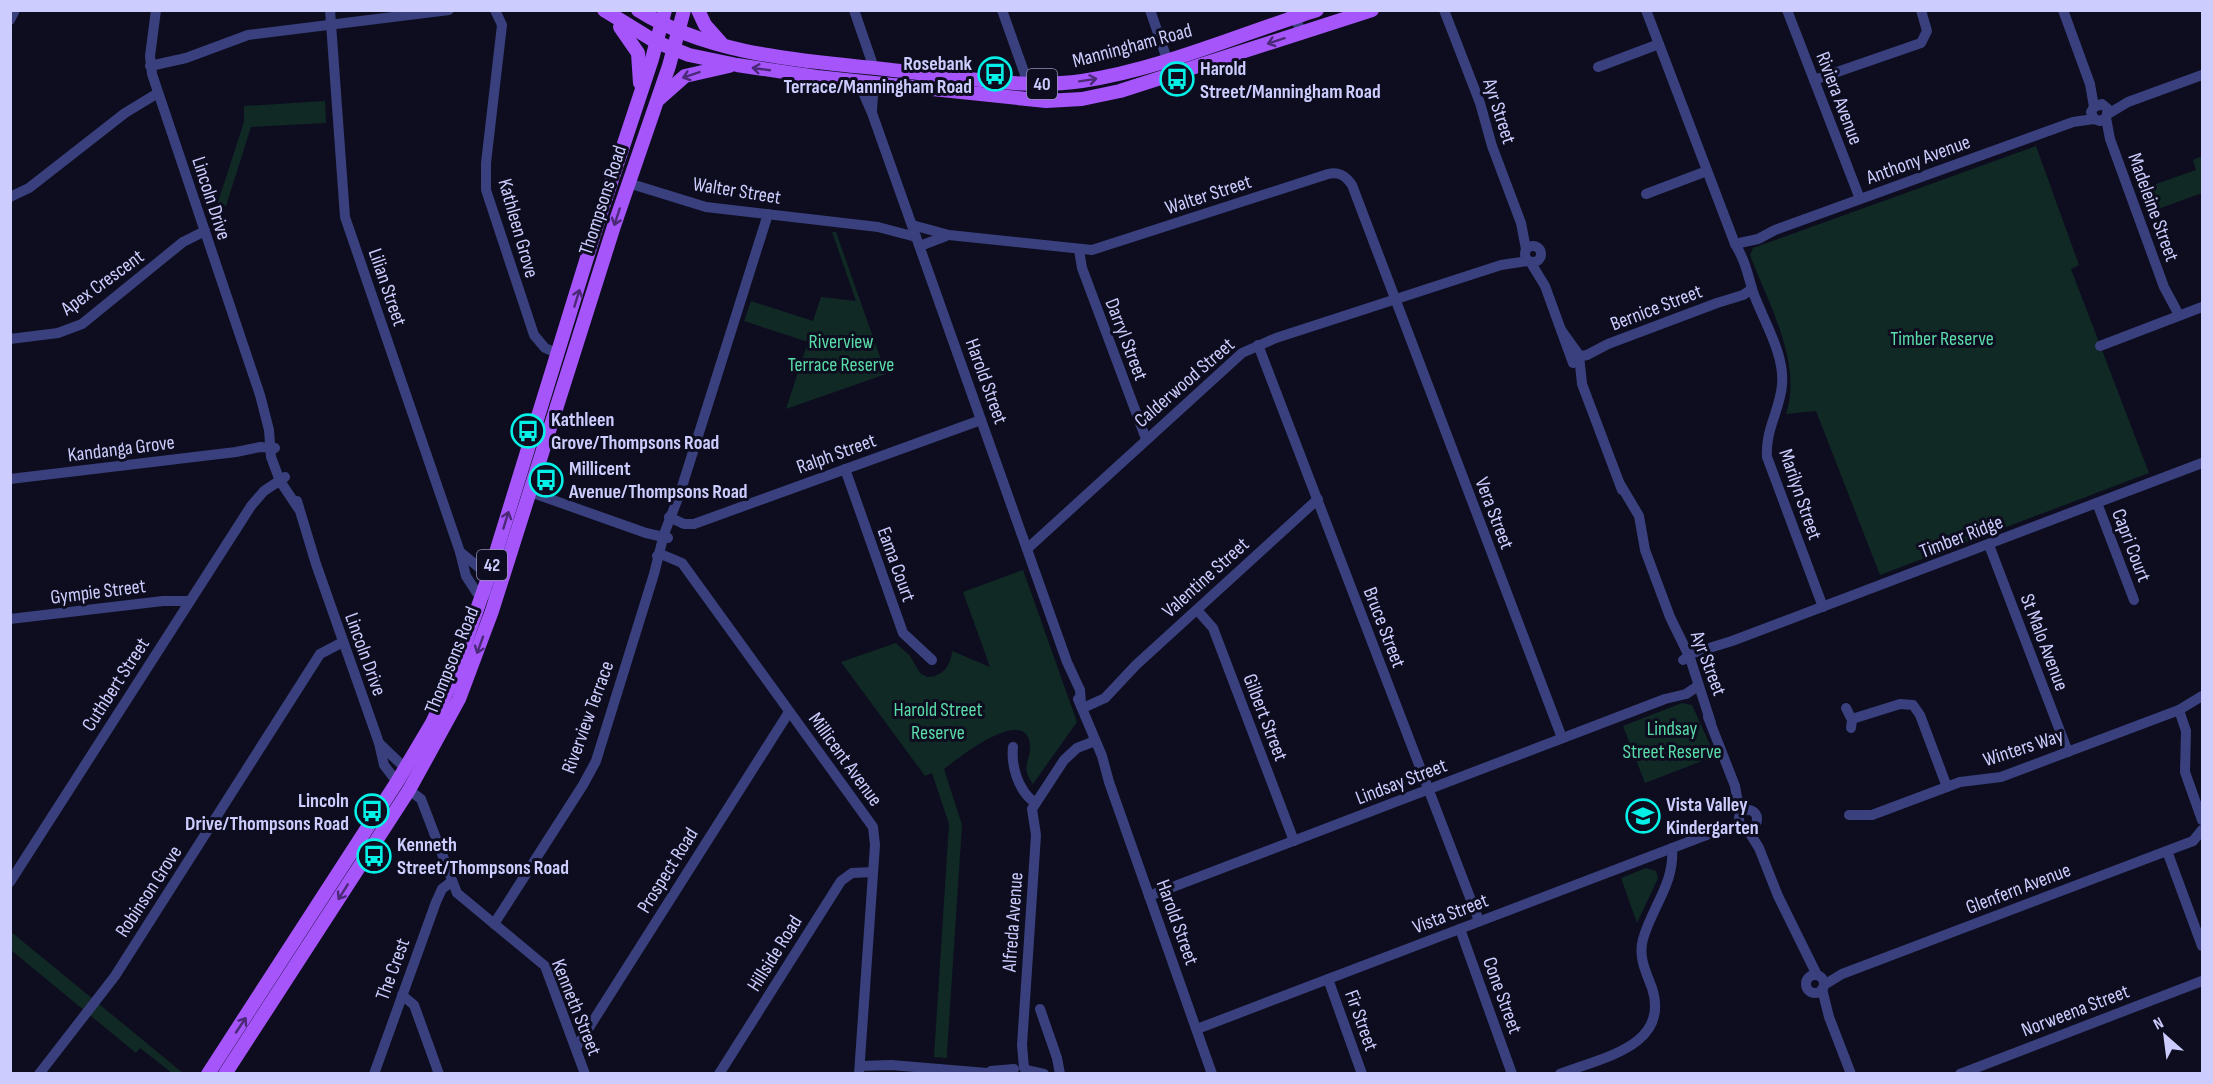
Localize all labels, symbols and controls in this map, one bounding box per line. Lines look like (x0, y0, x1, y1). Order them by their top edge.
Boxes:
street label: Manningham Road (1070, 19, 1195, 73)
one-way arrow (1267, 36, 1286, 47)
street label: Riviera Avenue (1810, 48, 1868, 148)
place label: Rosebank Terrace/Manningham Road (783, 52, 973, 99)
bus stop icon: Rosebank Terrace/Manningham Road (977, 56, 1013, 92)
place label: Harold Street/Manningham Road (1200, 57, 1381, 104)
bus stop icon: Harold Street/Manningham Road (1159, 61, 1195, 97)
one-way arrow (751, 63, 771, 74)
road number: 40 (1027, 69, 1057, 99)
one-way arrow (682, 70, 701, 81)
one-way arrow (1077, 74, 1097, 85)
street label: Ayr Street (1477, 75, 1521, 147)
street label: Anthony Avenue (1862, 130, 1974, 190)
street label: Thompsons Road (574, 143, 632, 258)
street label: Madeleine Street (2122, 150, 2184, 265)
street label: Lincoln Drive (186, 154, 236, 243)
street label: Walter Street (1162, 170, 1254, 220)
street label: Walter Street (691, 172, 783, 210)
street label: Kathleen Grove (492, 176, 544, 281)
one-way arrow (610, 207, 621, 226)
street label: Apex Crescent (56, 245, 149, 322)
street label: Lilian Street (363, 245, 412, 329)
street label: Bernice Street (1607, 279, 1706, 336)
one-way arrow (572, 289, 583, 308)
street label: Darryl Street (1099, 295, 1153, 384)
park label: Timber Reserve (1890, 327, 1994, 351)
park label: Riverview Terrace Reserve (788, 330, 894, 377)
street label: Calderwood Street (1130, 333, 1240, 433)
street label: Harold Street (960, 335, 1013, 427)
place label: Kathleen Grove/Thompsons Road (551, 408, 719, 455)
bus stop icon: Kathleen Grove/Thompsons Road (510, 413, 546, 449)
street label: Ralph Street (793, 429, 879, 479)
street label: Kandanga Grove (66, 431, 176, 467)
street label: Marilyn Street (1773, 446, 1827, 543)
place label: Millicent Avenue/Thompsons Road (568, 457, 748, 504)
bus stop icon: Millicent Avenue/Thompsons Road (528, 462, 564, 498)
street label: Vera Street (1469, 474, 1519, 553)
street label: Capri Court (2106, 505, 2156, 585)
street label: Timber Ridge (1916, 510, 2006, 564)
one-way arrow (502, 511, 513, 530)
street label: Eama Court (872, 524, 921, 605)
street label: Valentine Street (1157, 533, 1254, 623)
road number: 42 (477, 550, 507, 580)
street label: Gympie Street (49, 574, 147, 610)
street label: Bruce Street (1358, 584, 1410, 671)
street label: St Malo Avenue (2015, 591, 2073, 694)
street label: Thompsons Road (420, 603, 484, 718)
street label: Lincoln Drive (339, 610, 391, 699)
street label: Ayr Street (1684, 627, 1731, 699)
street label: Cuthbert Street (77, 633, 155, 736)
one-way arrow (474, 635, 485, 654)
street label: Riverview Terrace (556, 658, 619, 777)
street label: Gilbert Street (1238, 670, 1293, 764)
park label: Harold Street Reserve (893, 698, 983, 745)
street label: Millicent Avenue (803, 708, 887, 811)
park label: Lindsay Street Reserve (1622, 717, 1722, 764)
street label: Winters Way (1980, 724, 2067, 772)
street label: Lindsay Street (1352, 754, 1450, 810)
place label: Lincoln Drive/Thompsons Road (185, 789, 349, 836)
bus stop icon: Lincoln Drive/Thompsons Road (354, 793, 390, 829)
place label: Vista Valley Kindergarten (1666, 793, 1759, 840)
school or university icon: Vista Valley Kindergarten (1625, 798, 1661, 834)
street label: Prospect Road (632, 823, 703, 918)
place label: Kenneth Street/Thompsons Road (397, 833, 569, 880)
bus stop icon: Kenneth Street/Thompsons Road (356, 838, 392, 874)
street label: Robinson Grove (110, 841, 187, 942)
street label: Glenfern Avenue (1963, 858, 2074, 920)
street label: Alfreda Avenue (997, 871, 1028, 974)
street label: Harold Street (1151, 876, 1204, 968)
one-way arrow (337, 883, 349, 900)
street label: Vista Street (1409, 889, 1492, 939)
street label: Hillside Road (742, 911, 808, 996)
street label: The Crest (371, 935, 415, 1004)
street label: Cone Street (1477, 954, 1527, 1037)
street label: Kenneth Street (546, 956, 606, 1059)
street label: Norweena Street (2018, 979, 2133, 1042)
street label: Fir Street (1339, 987, 1383, 1054)
north arrow (2135, 1006, 2195, 1066)
text: N (2150, 1014, 2167, 1034)
one-way arrow (235, 1017, 248, 1034)

